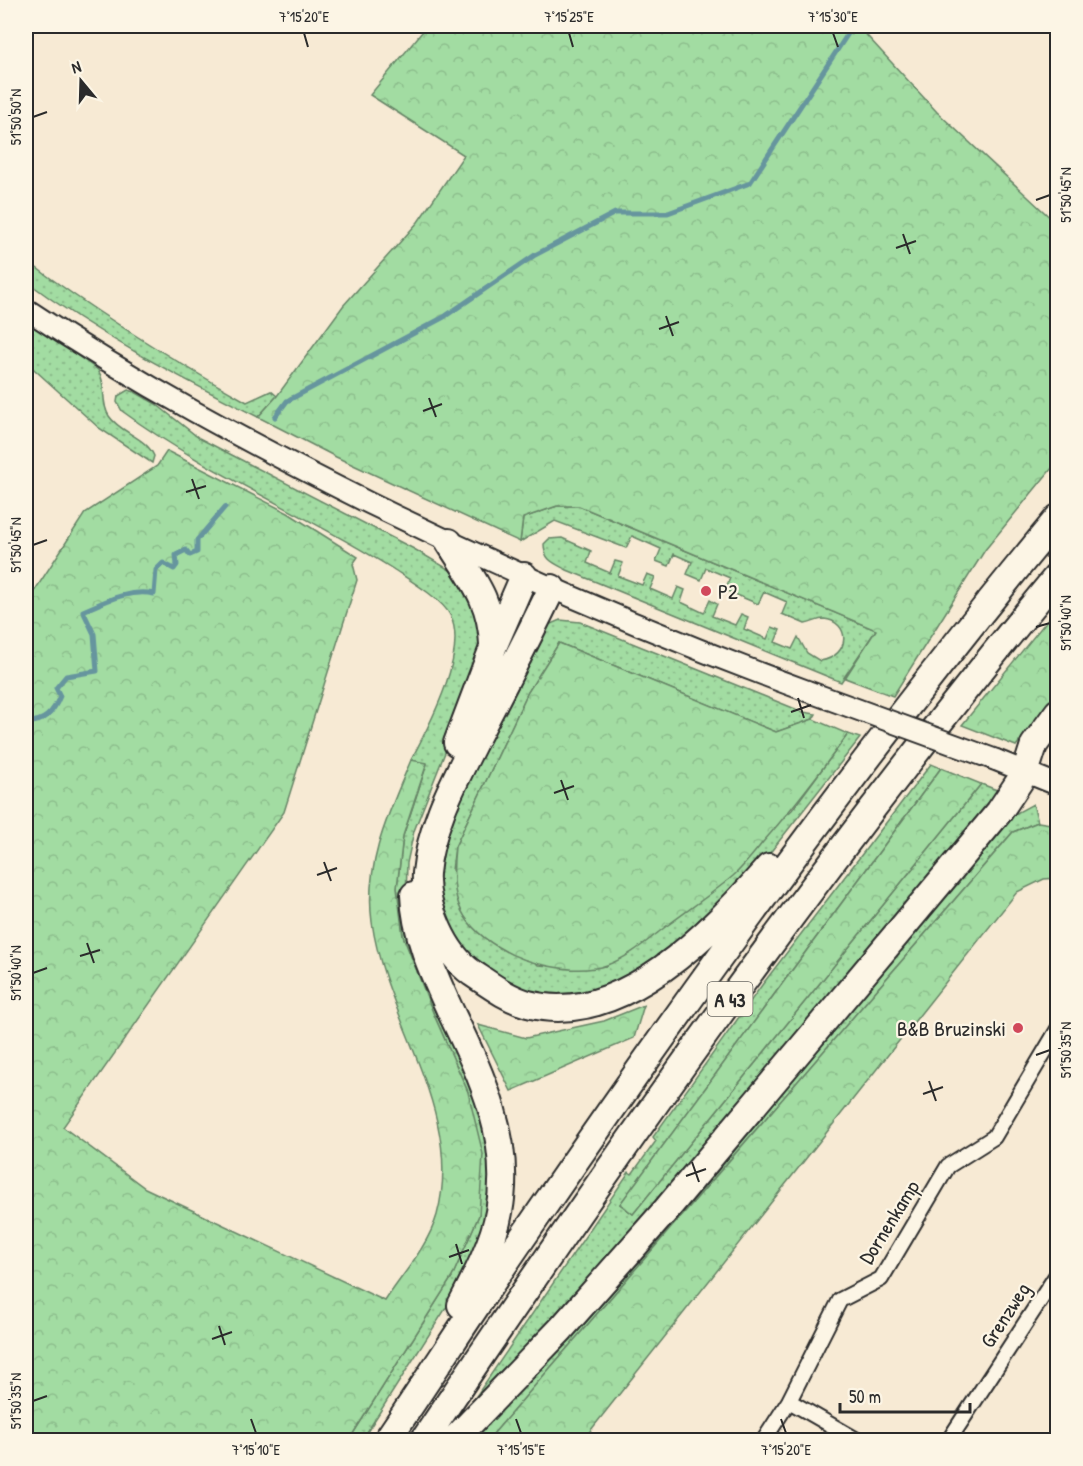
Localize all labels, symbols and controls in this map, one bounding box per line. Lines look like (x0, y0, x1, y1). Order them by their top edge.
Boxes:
text: 7°15'20"E (279, 6, 329, 27)
text: 7°15'25"E (544, 6, 594, 27)
text: 7°15'30"E (808, 6, 858, 27)
north arrow (51, 51, 111, 111)
text: N (69, 55, 84, 79)
text: 51°50'50"N (5, 89, 26, 145)
text: 51°50'45"N (1055, 167, 1076, 223)
text: 51°50'45"N (5, 517, 26, 573)
place label: P2 (718, 577, 738, 606)
marker: P2 (699, 584, 713, 598)
text: 51°50'40"N (1055, 595, 1076, 651)
text: 51°50'40"N (5, 945, 26, 1001)
road number: A 43 (708, 982, 752, 1016)
place label: B&B Bruzinski (897, 1014, 1006, 1043)
marker: B&B Bruzinski (1011, 1021, 1025, 1035)
text: 51°50'35"N (1055, 1022, 1076, 1078)
street label: Dornenkamp (852, 1174, 926, 1270)
street label: Grenzweg (973, 1277, 1037, 1353)
text: 51°50'35"N (5, 1373, 26, 1429)
scale bar (840, 1376, 970, 1414)
text: 50 m (849, 1384, 881, 1409)
text: 7°15'10"E (232, 1439, 281, 1460)
text: 7°15'15"E (497, 1439, 545, 1460)
text: 7°15'20"E (761, 1439, 811, 1460)

